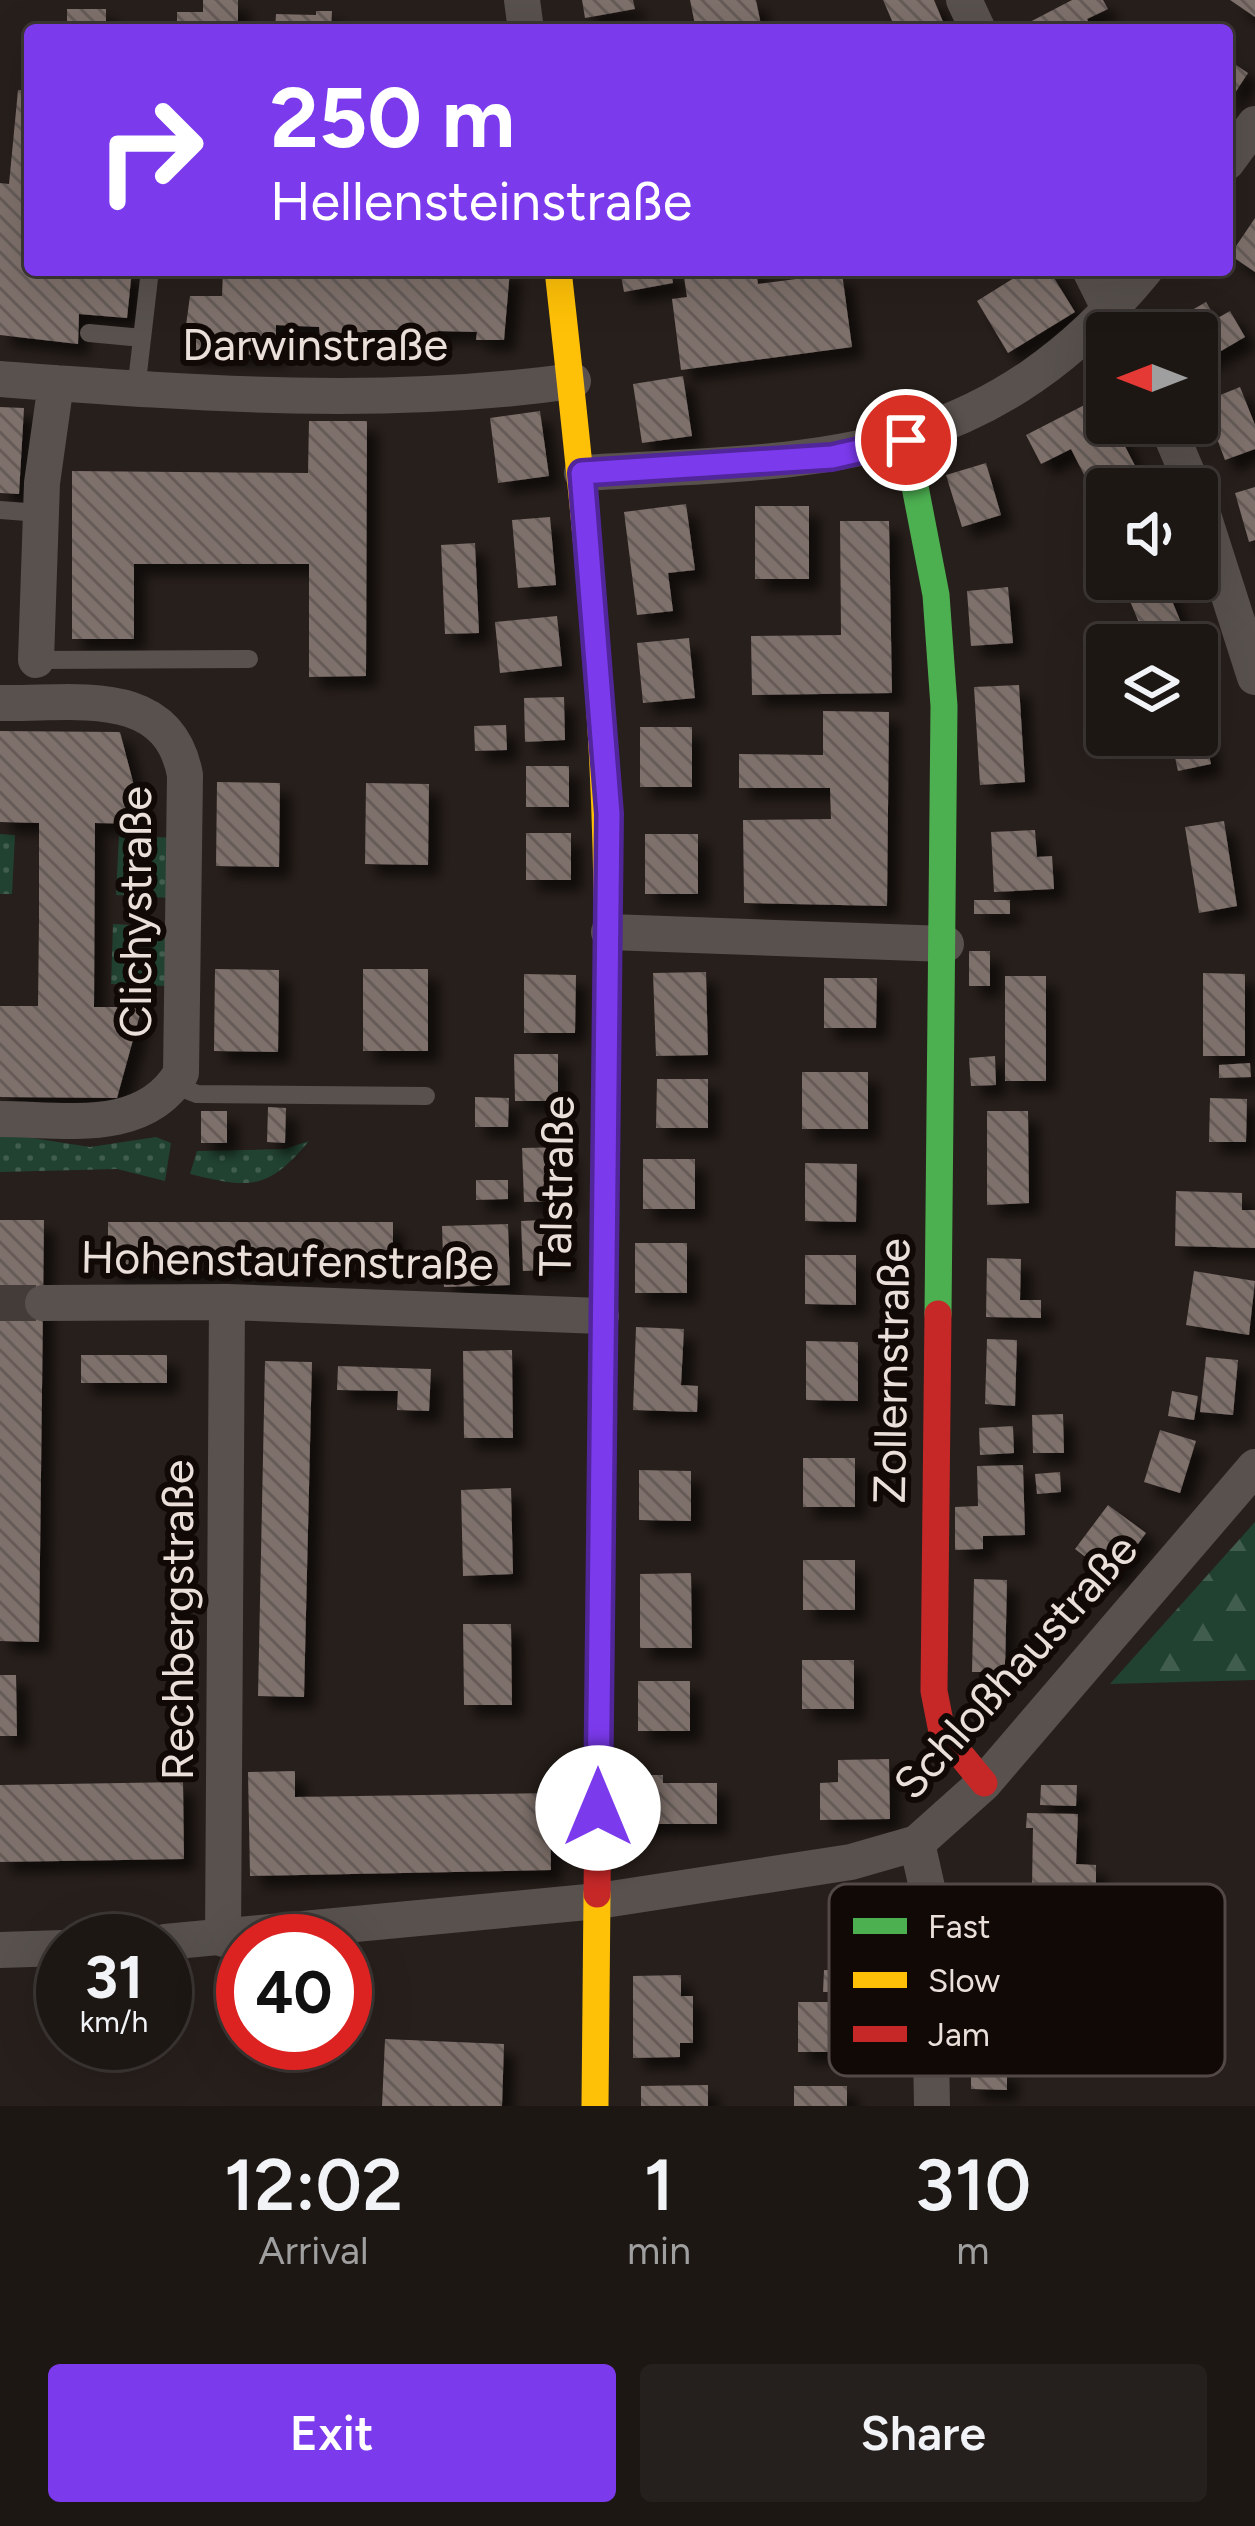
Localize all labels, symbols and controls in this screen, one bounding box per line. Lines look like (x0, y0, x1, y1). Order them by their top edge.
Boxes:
text: 250 m (270, 67, 515, 168)
icon: right (72, 72, 228, 228)
text: Hellensteinstraße (270, 169, 692, 234)
north arrow (1086, 312, 1218, 444)
map controls (1086, 312, 1218, 756)
street label: Darwinstraße (182, 317, 448, 371)
pin (855, 389, 957, 491)
icon: arrive (873, 407, 939, 473)
button: sound (1086, 468, 1218, 600)
button: layers (1086, 624, 1218, 756)
street label: Clichystraße (108, 786, 162, 1038)
street label: Talstraße (527, 1095, 585, 1277)
street label: Hohenstaufenstraße (80, 1229, 494, 1291)
street label: Zollernstraße (862, 1238, 920, 1504)
street label: Rechbergstraße (150, 1460, 204, 1780)
street label: Schloßhaustraße (882, 1522, 1148, 1810)
position arrow (535, 1745, 661, 1871)
legend (829, 1884, 1225, 2076)
text: Fast (928, 1907, 990, 1946)
speed limit sign: 40 (216, 1914, 372, 2070)
text: 31 (85, 1941, 143, 2013)
text: Slow (928, 1961, 1000, 2000)
text: km/h (80, 2003, 148, 2040)
text: Jam (928, 2015, 990, 2054)
text: 12:02 (224, 2142, 403, 2228)
text: 1 (644, 2142, 674, 2228)
text: 310 (915, 2142, 1031, 2228)
text: Arrival (258, 2227, 369, 2274)
text: min (627, 2227, 691, 2274)
text: m (956, 2227, 990, 2274)
button: Exit (48, 2364, 616, 2502)
button: Share (640, 2364, 1207, 2502)

